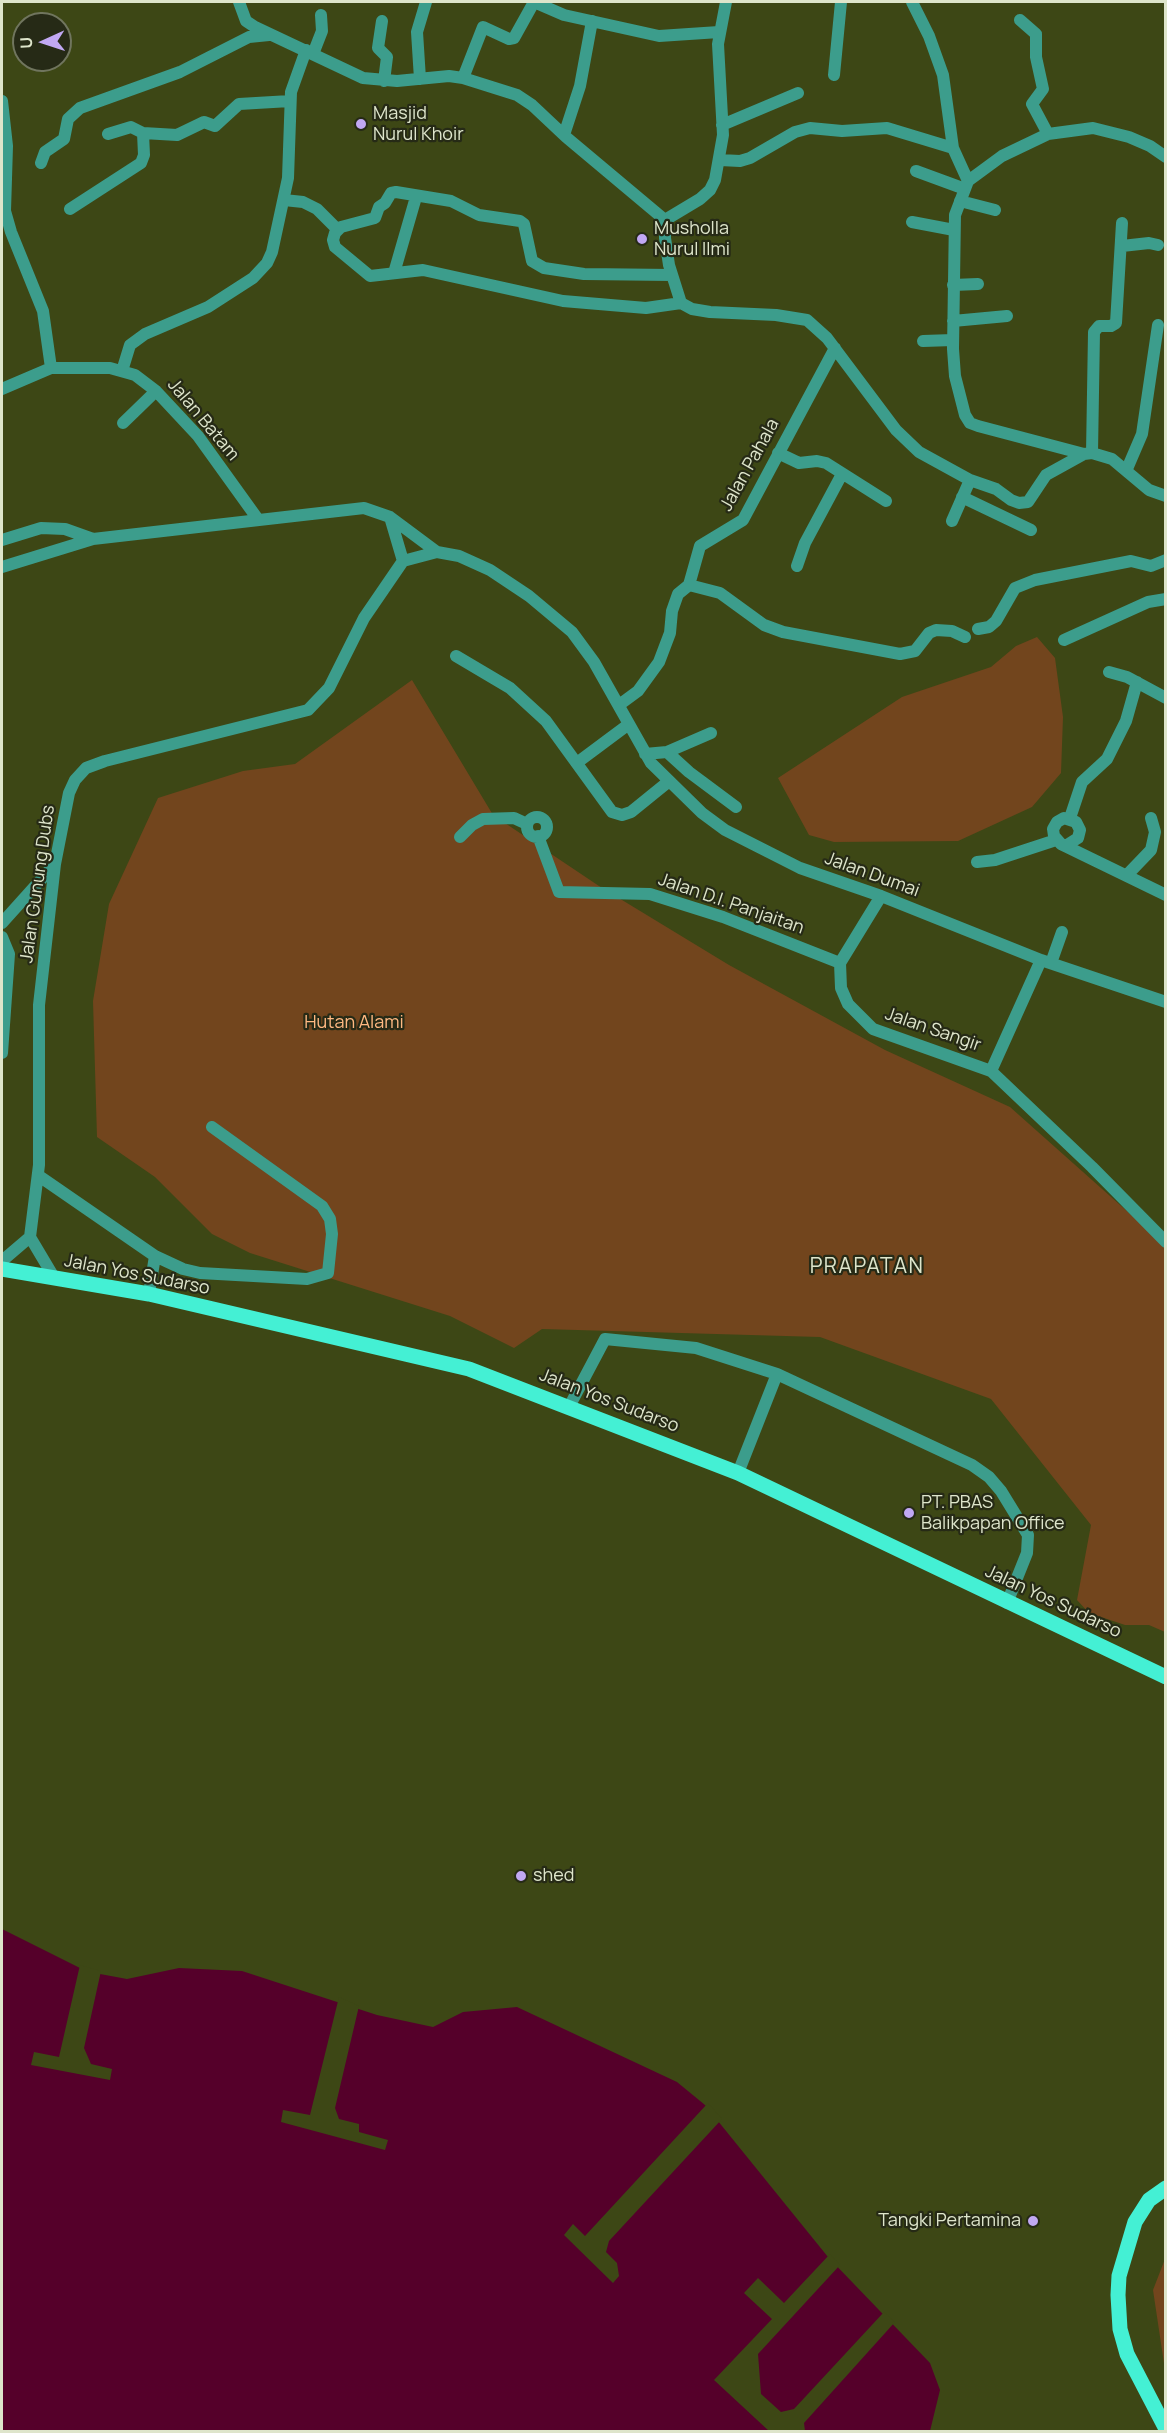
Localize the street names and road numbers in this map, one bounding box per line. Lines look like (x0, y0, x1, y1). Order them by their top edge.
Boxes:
street label: Jalan Batam (162, 375, 244, 465)
street label: Jalan Pahala (716, 415, 784, 515)
street label: Jalan Gunung Dubs (16, 804, 60, 964)
street label: Jalan Dumai (822, 848, 922, 902)
street label: Jalan D.I. Panjaitan (655, 869, 807, 939)
street label: Jalan Sangir (882, 1004, 984, 1056)
street label: Jalan Yos Sudarso (62, 1250, 212, 1300)
street label: Jalan Yos Sudarso (536, 1364, 682, 1438)
street label: Jalan Yos Sudarso (982, 1561, 1124, 1643)

